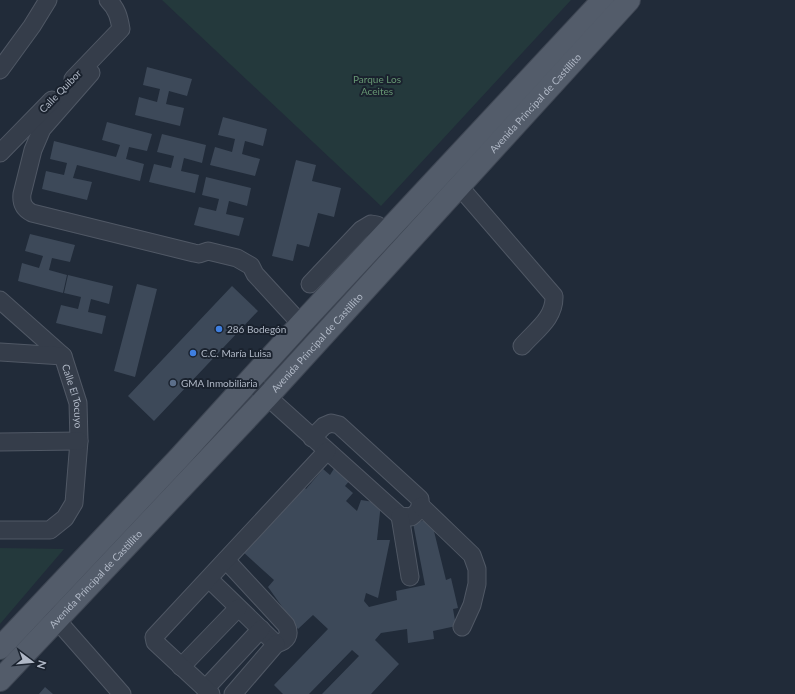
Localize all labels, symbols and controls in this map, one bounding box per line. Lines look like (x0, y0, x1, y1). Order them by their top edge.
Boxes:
street label: Avenida Principal de Castillito (487, 51, 584, 155)
street label: Calle Quibor (37, 67, 84, 115)
park label: Parque Los Aceites (353, 73, 401, 97)
street label: Avenida Principal de Castillito (269, 290, 365, 395)
place label: 286 Bodegón (227, 323, 286, 335)
marker: 286 Bodegón (214, 324, 224, 334)
place label: C.C. María Luisa (201, 347, 271, 359)
marker: C.C. María Luisa (188, 348, 198, 358)
street label: Calle El Tocuyo (60, 362, 85, 429)
place label: GMA Inmobiliaria (181, 377, 258, 389)
marker: GMA Inmobiliaria (168, 378, 178, 388)
street label: Avenida Principal de Castillito (46, 527, 145, 630)
north arrow (12, 642, 52, 682)
text: N (35, 659, 50, 671)

